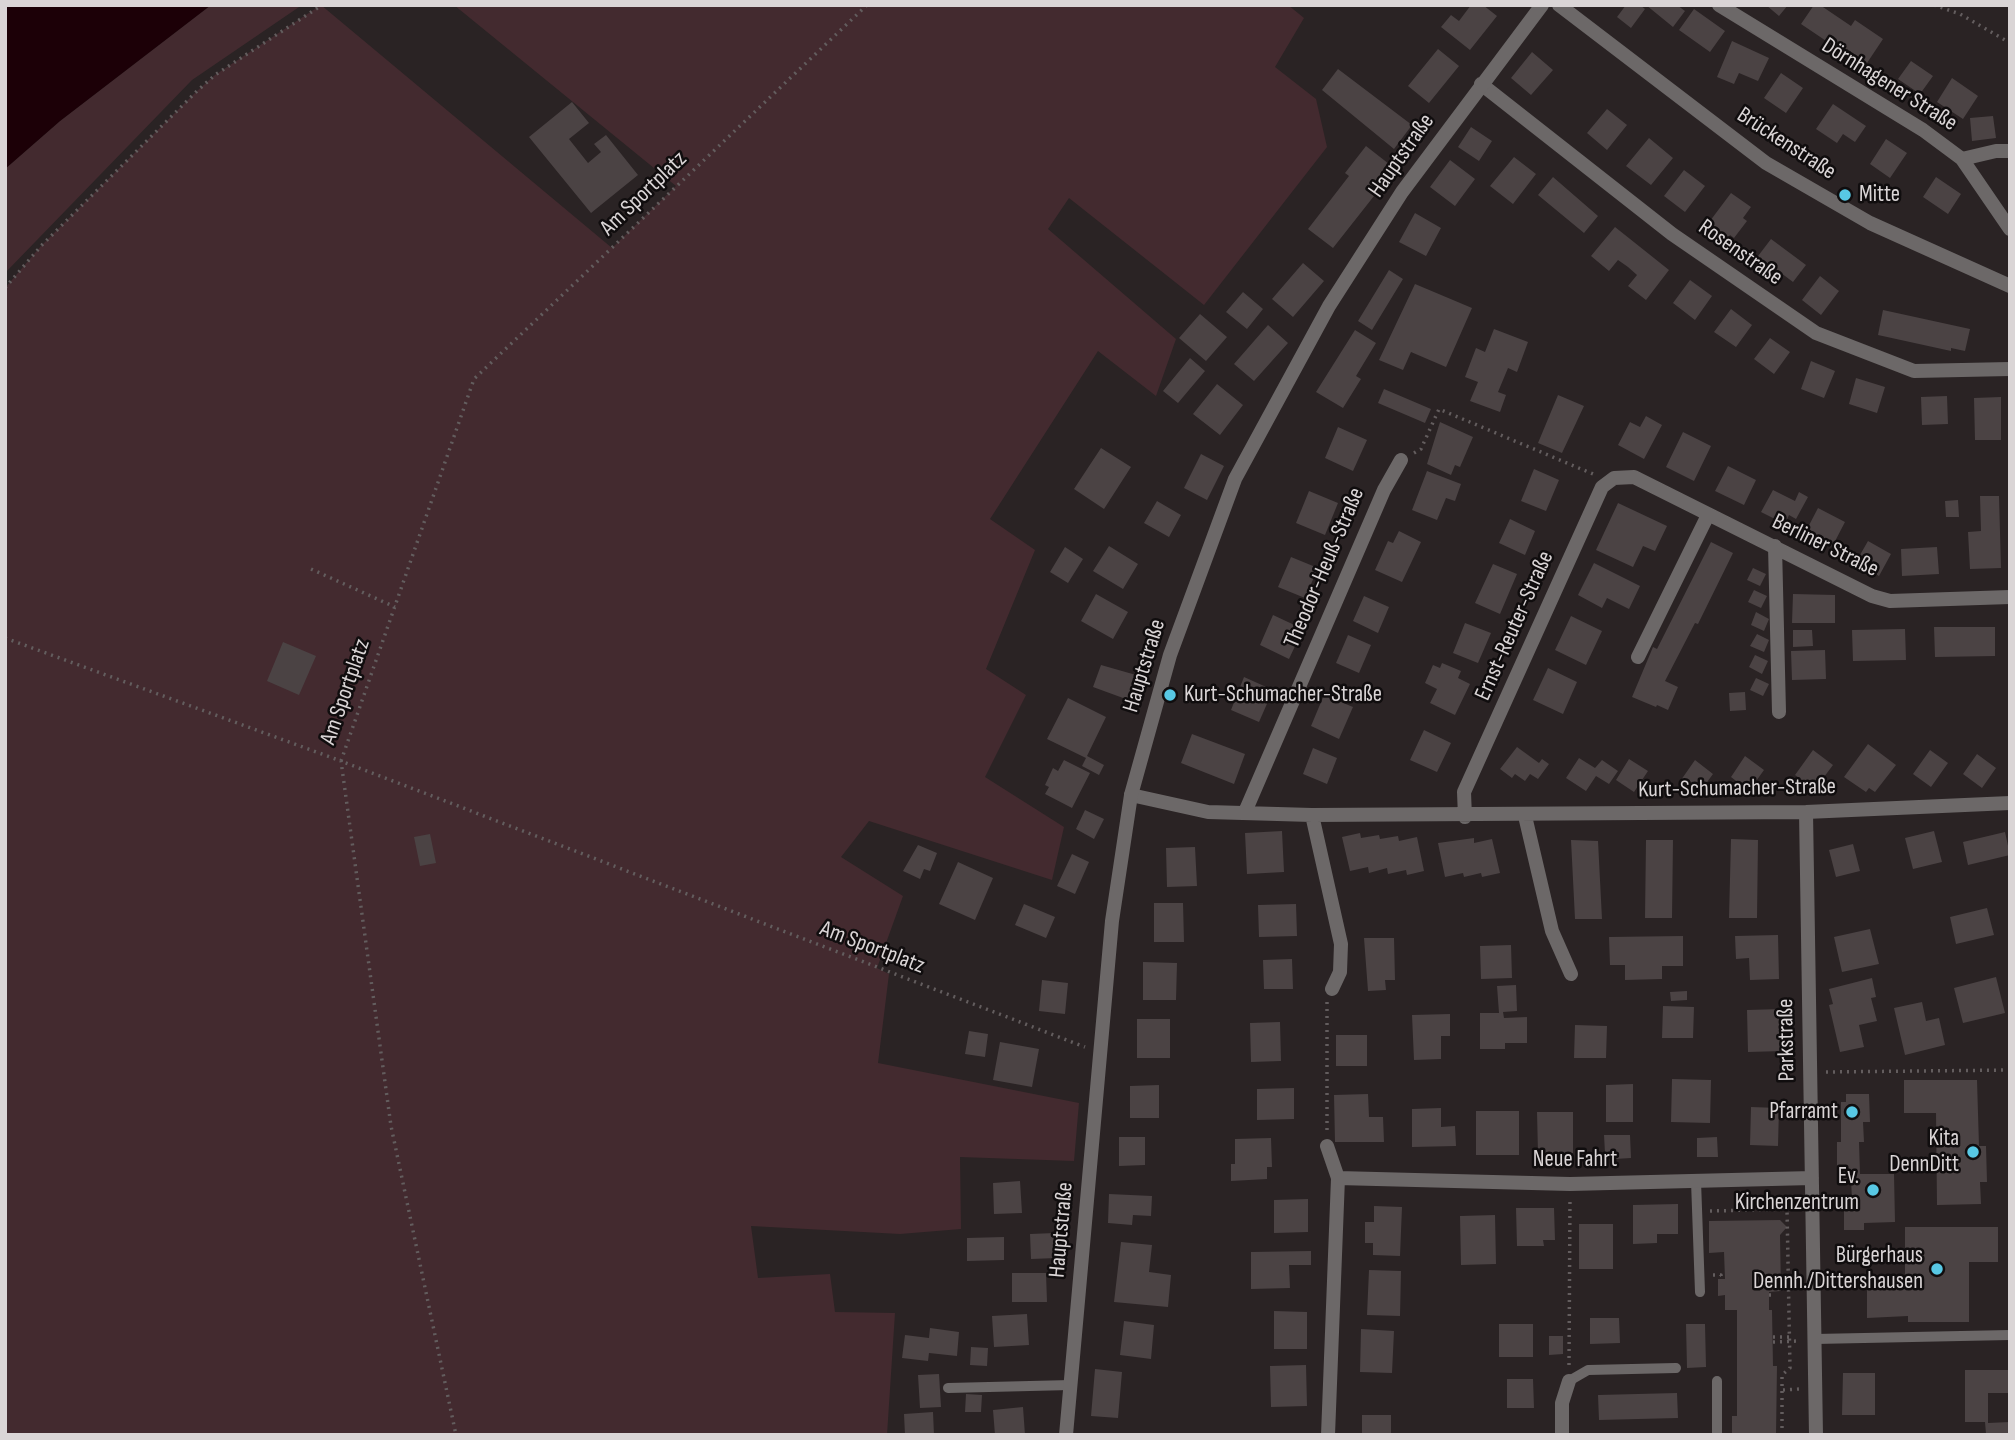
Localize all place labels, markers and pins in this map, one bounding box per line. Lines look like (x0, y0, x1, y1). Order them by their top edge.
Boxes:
place label: Mitte (1859, 181, 1900, 209)
marker: Mitte (1837, 187, 1853, 203)
place label: Kurt-Schumacher-Straße (1184, 681, 1382, 709)
marker: Kurt-Schumacher-Straße (1162, 687, 1178, 703)
place label: Pfarramt (1769, 1098, 1838, 1126)
marker: Pfarramt (1844, 1104, 1860, 1120)
place label: Kita DennDitt (1889, 1125, 1959, 1179)
marker: Kita DennDitt (1965, 1144, 1981, 1160)
place label: Ev. Kirchenzentrum (1735, 1163, 1859, 1217)
marker: Ev. Kirchenzentrum (1865, 1182, 1881, 1198)
place label: Bürgerhaus Dennh./Dittershausen (1753, 1242, 1923, 1296)
marker: Bürgerhaus Dennh./Dittershausen (1929, 1261, 1945, 1277)

